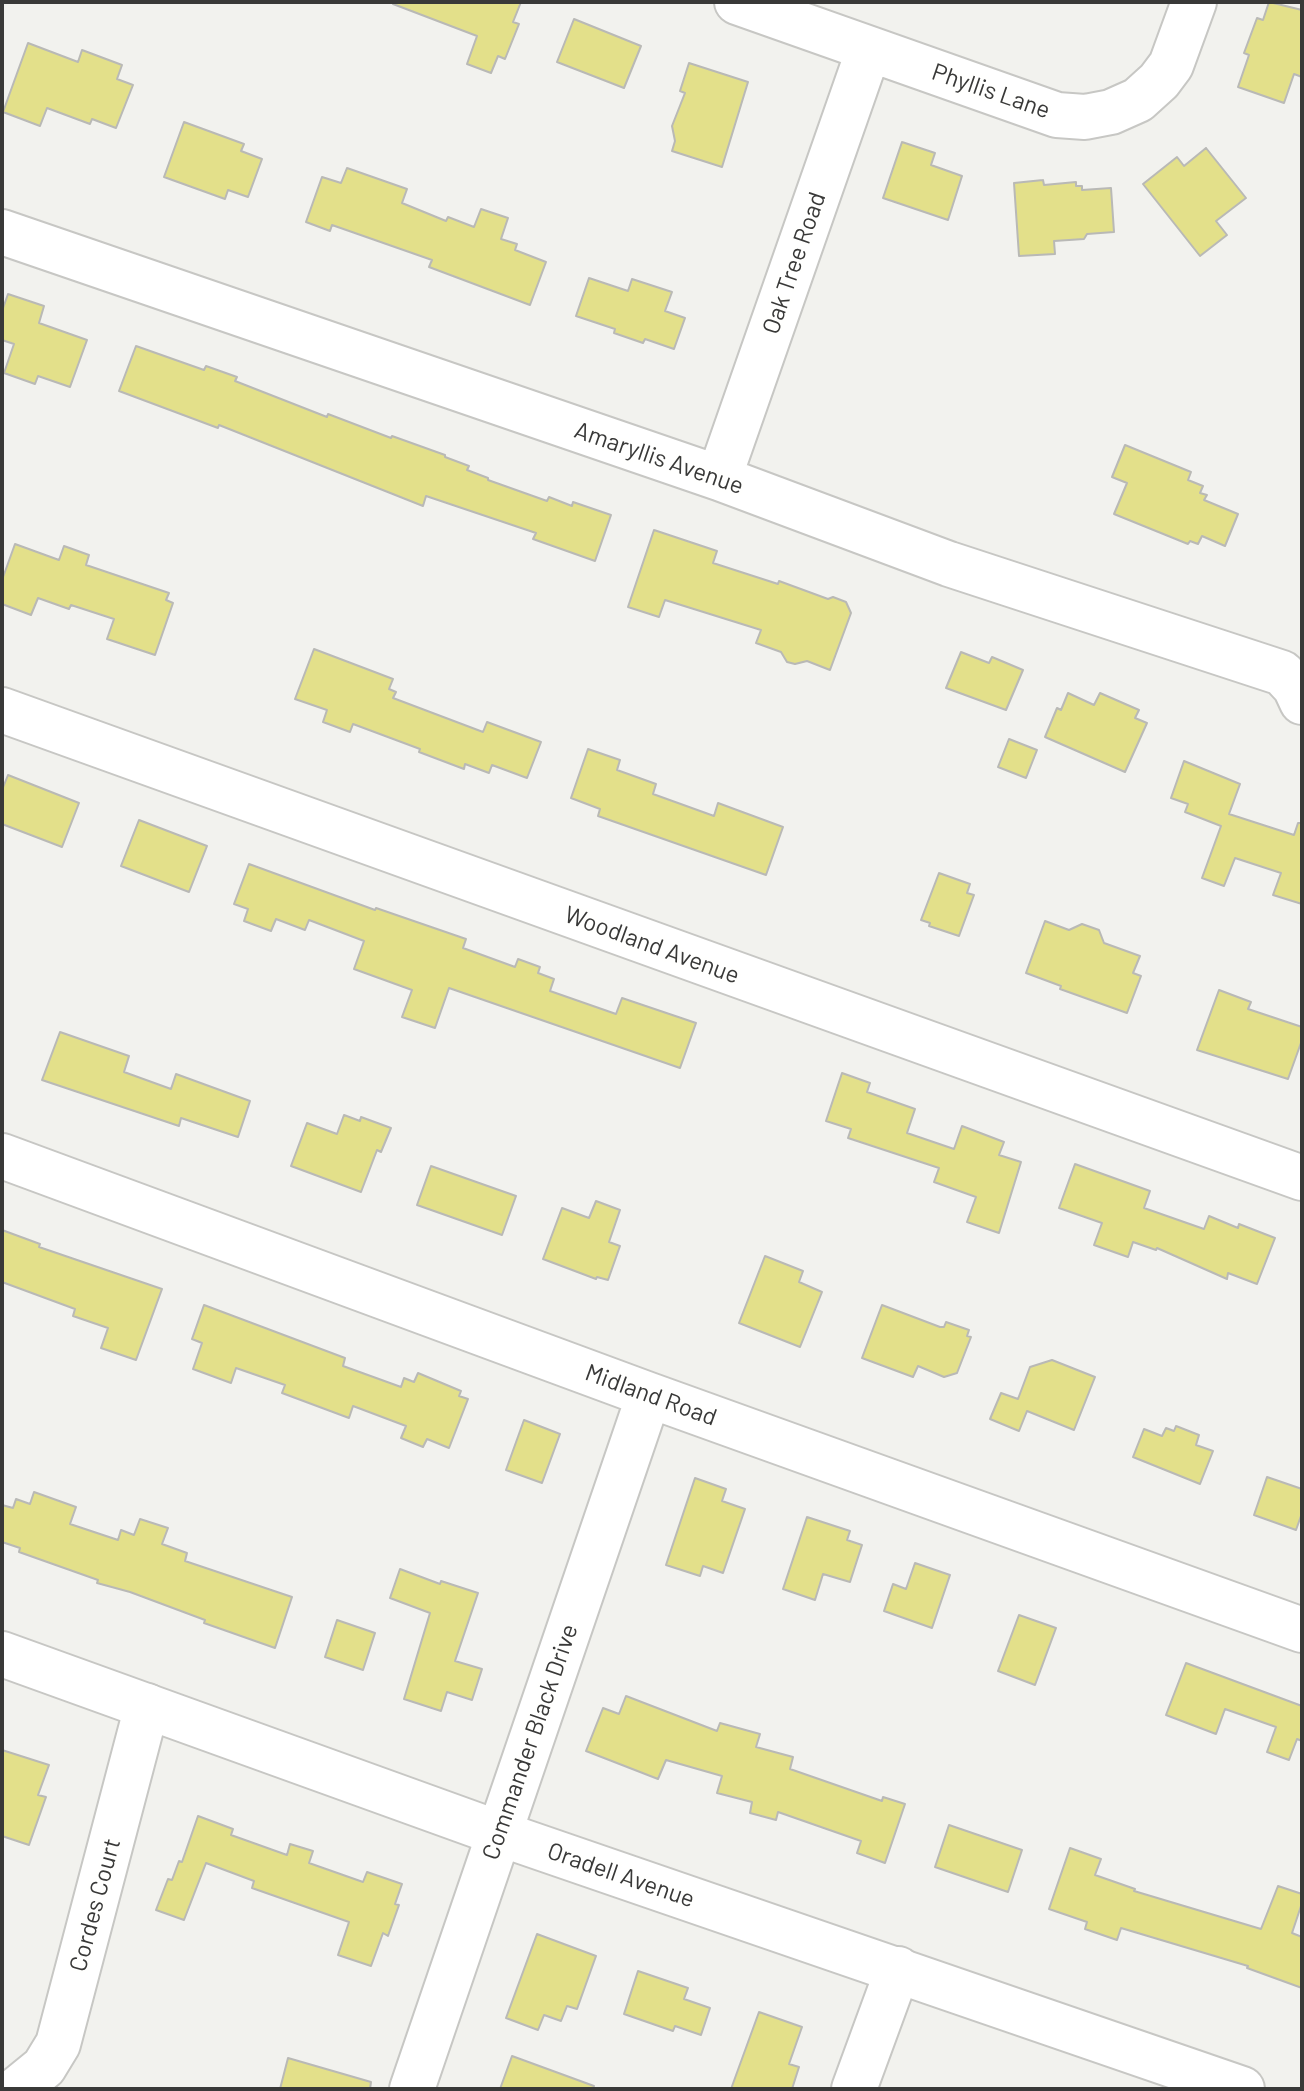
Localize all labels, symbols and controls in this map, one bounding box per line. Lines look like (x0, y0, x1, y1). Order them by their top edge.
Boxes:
street label: Phyllis Lane (928, 57, 1054, 125)
street label: Oak Tree Road (756, 188, 832, 338)
street label: Amaryllis Avenue (571, 416, 747, 500)
street label: Woodland Avenue (561, 900, 743, 990)
street label: Midland Road (581, 1358, 721, 1432)
street label: Commander Black Drive (476, 1620, 584, 1864)
street label: Cordes Court (63, 1835, 127, 1975)
street label: Oradell Avenue (544, 1836, 698, 1914)

